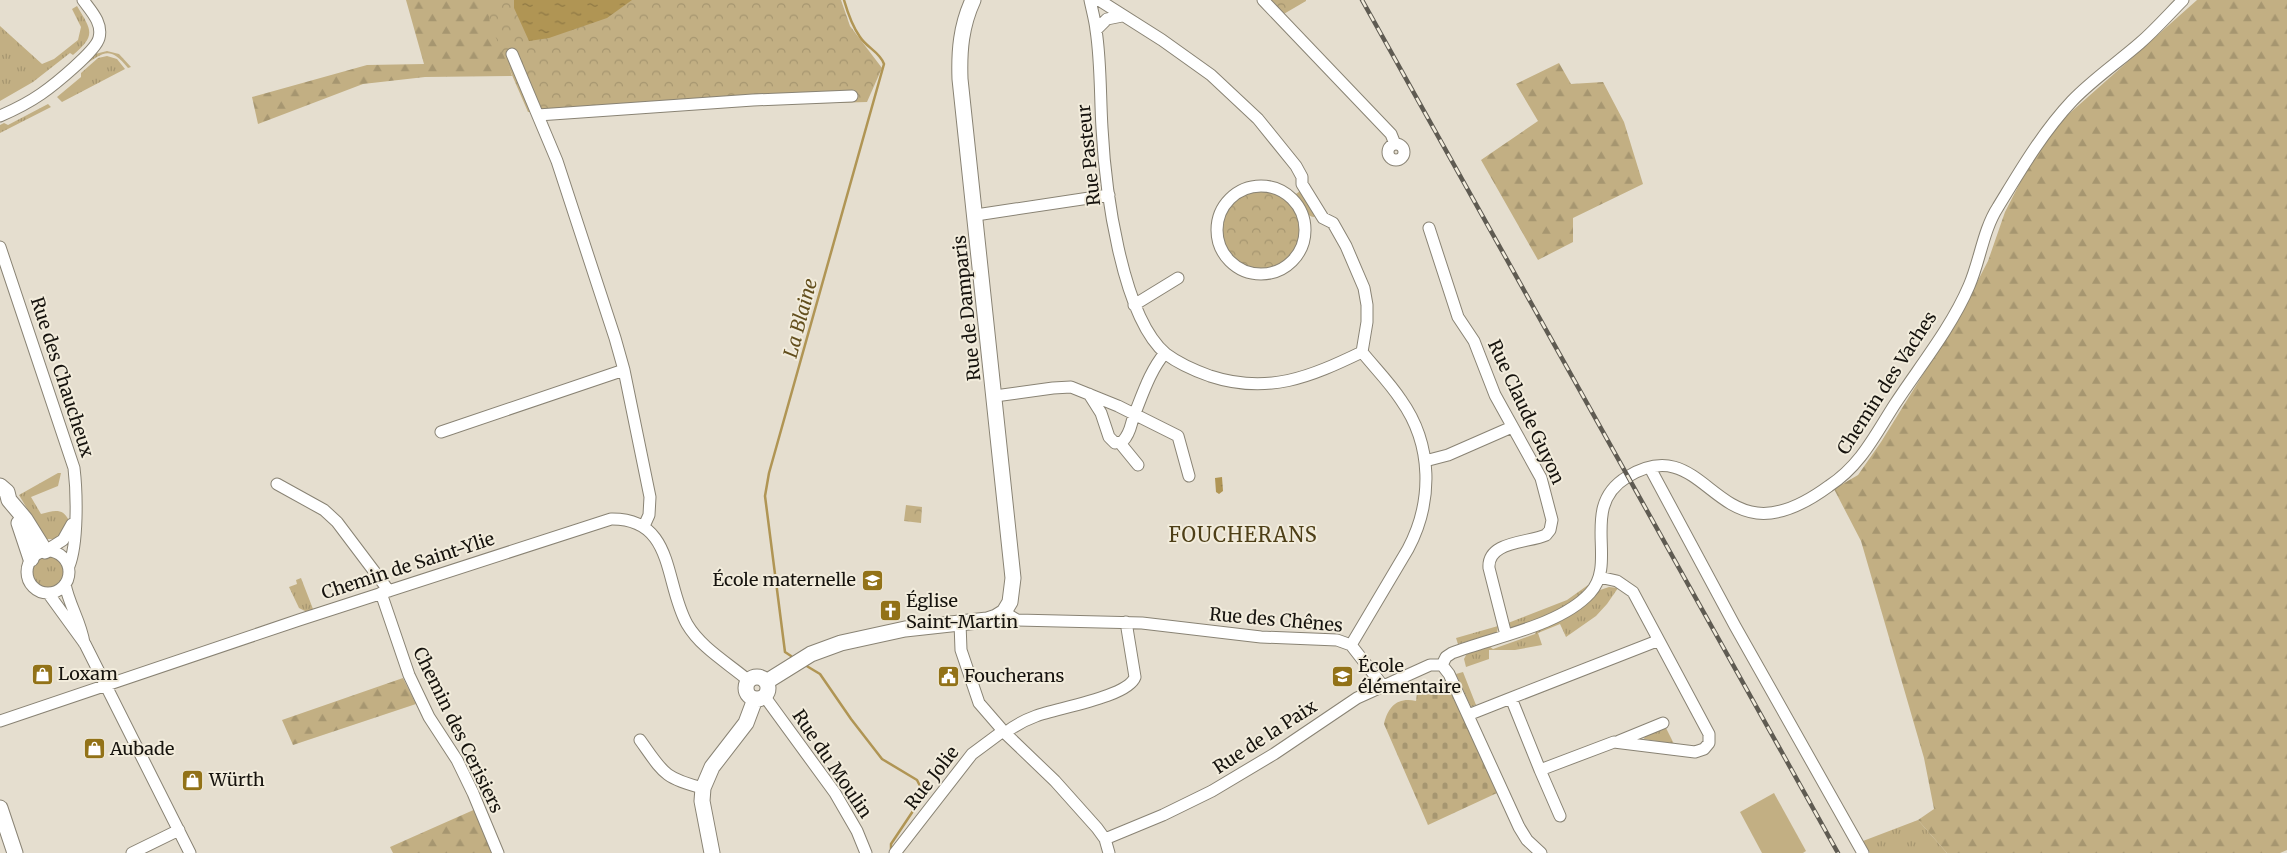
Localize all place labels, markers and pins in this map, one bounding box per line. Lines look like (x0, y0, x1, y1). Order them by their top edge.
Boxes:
place label: École maternelle (713, 568, 856, 591)
school or university icon: École maternelle (860, 568, 884, 592)
place label: Église Saint-Martin (906, 589, 1018, 633)
church icon: Église Saint-Martin (878, 599, 902, 623)
place label: École élémentaire (1358, 654, 1461, 698)
shop icon: Loxam (30, 662, 54, 686)
place label: Loxam (58, 662, 118, 685)
public building icon: Foucherans (936, 664, 960, 688)
place label: Foucherans (964, 664, 1065, 687)
school or university icon: École élémentaire (1330, 664, 1354, 688)
shop icon: Aubade (82, 737, 106, 761)
place label: Aubade (109, 737, 174, 760)
shop icon: Würth (181, 768, 205, 792)
place label: Würth (208, 768, 265, 791)

